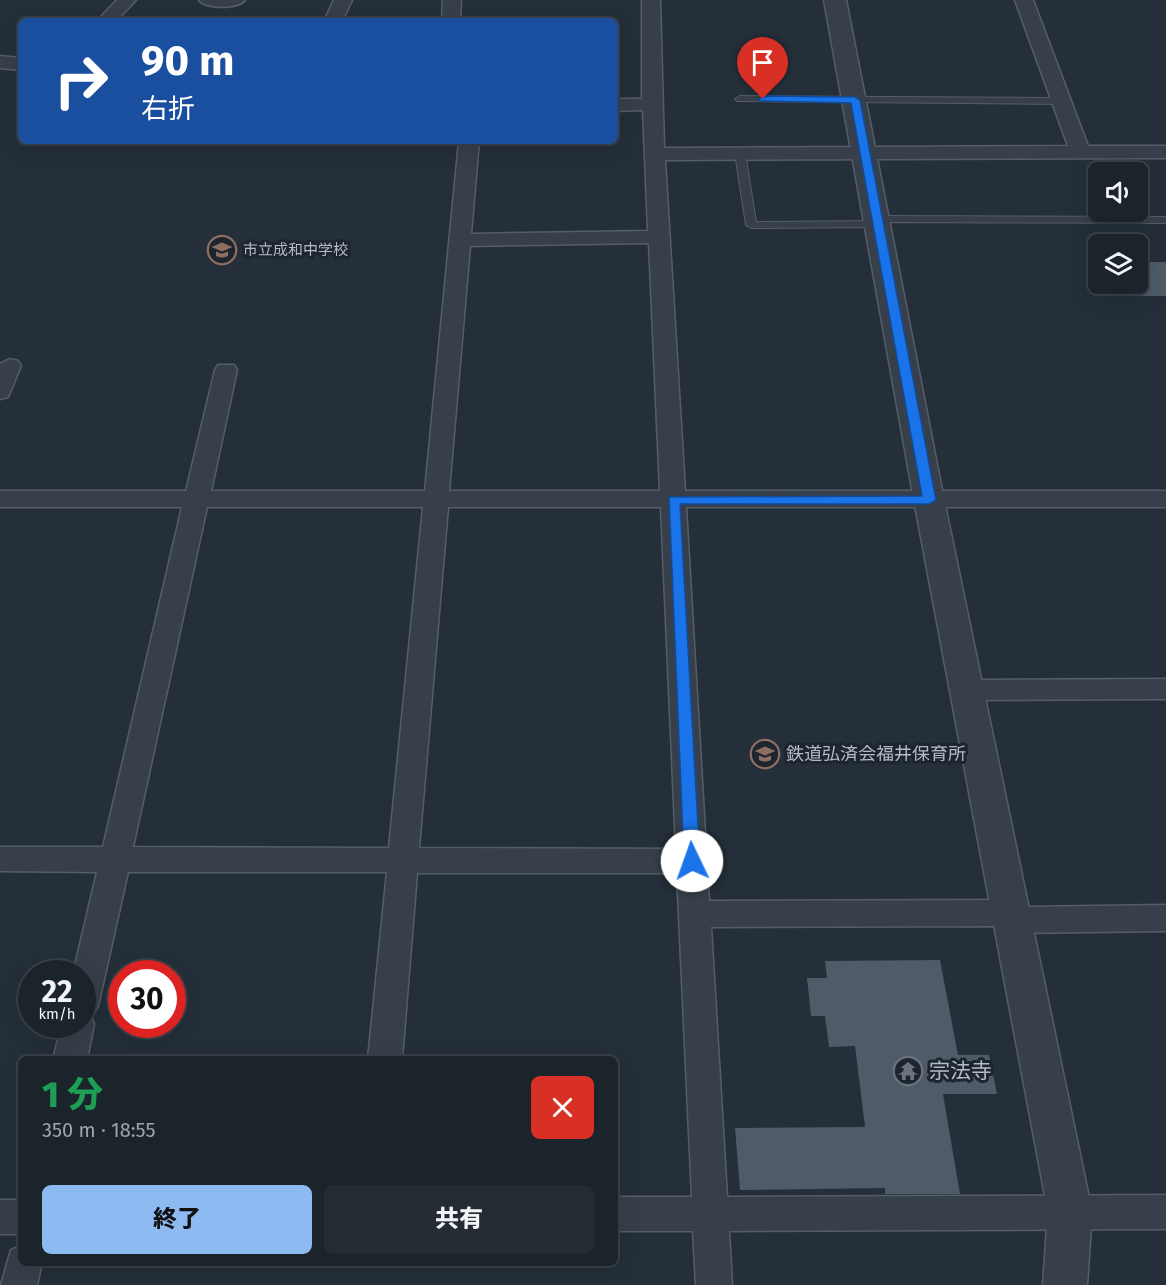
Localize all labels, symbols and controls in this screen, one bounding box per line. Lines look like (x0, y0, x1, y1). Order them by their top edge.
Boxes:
text: 90 m (141, 36, 235, 86)
pin (737, 37, 788, 99)
icon: right (42, 42, 120, 120)
icon: arrive (746, 46, 779, 79)
text: 右折 (141, 93, 195, 125)
map controls (1088, 162, 1148, 294)
button: sound (1088, 162, 1148, 222)
school or university icon: 市立成和中学校 (206, 234, 238, 266)
button: layers (1088, 234, 1148, 294)
place label: 市立成和中学校 (243, 241, 348, 259)
school or university icon: 鉄道弘済会福井保育所 (749, 738, 781, 770)
place label: 鉄道弘済会福井保育所 (786, 743, 966, 765)
position arrow (660, 829, 724, 893)
speed limit sign: 30 (108, 960, 186, 1038)
text: 22 (41, 974, 73, 1010)
text: km/h (38, 1005, 76, 1023)
temple icon: 宗法寺 (892, 1055, 924, 1087)
place label: 宗法寺 (929, 1058, 992, 1084)
text: 1 分 (42, 1073, 103, 1117)
button: close (531, 1076, 594, 1139)
text: 350 m · 18:55 (42, 1118, 156, 1142)
button: 終了 (42, 1185, 312, 1254)
button: 共有 (324, 1185, 594, 1254)

